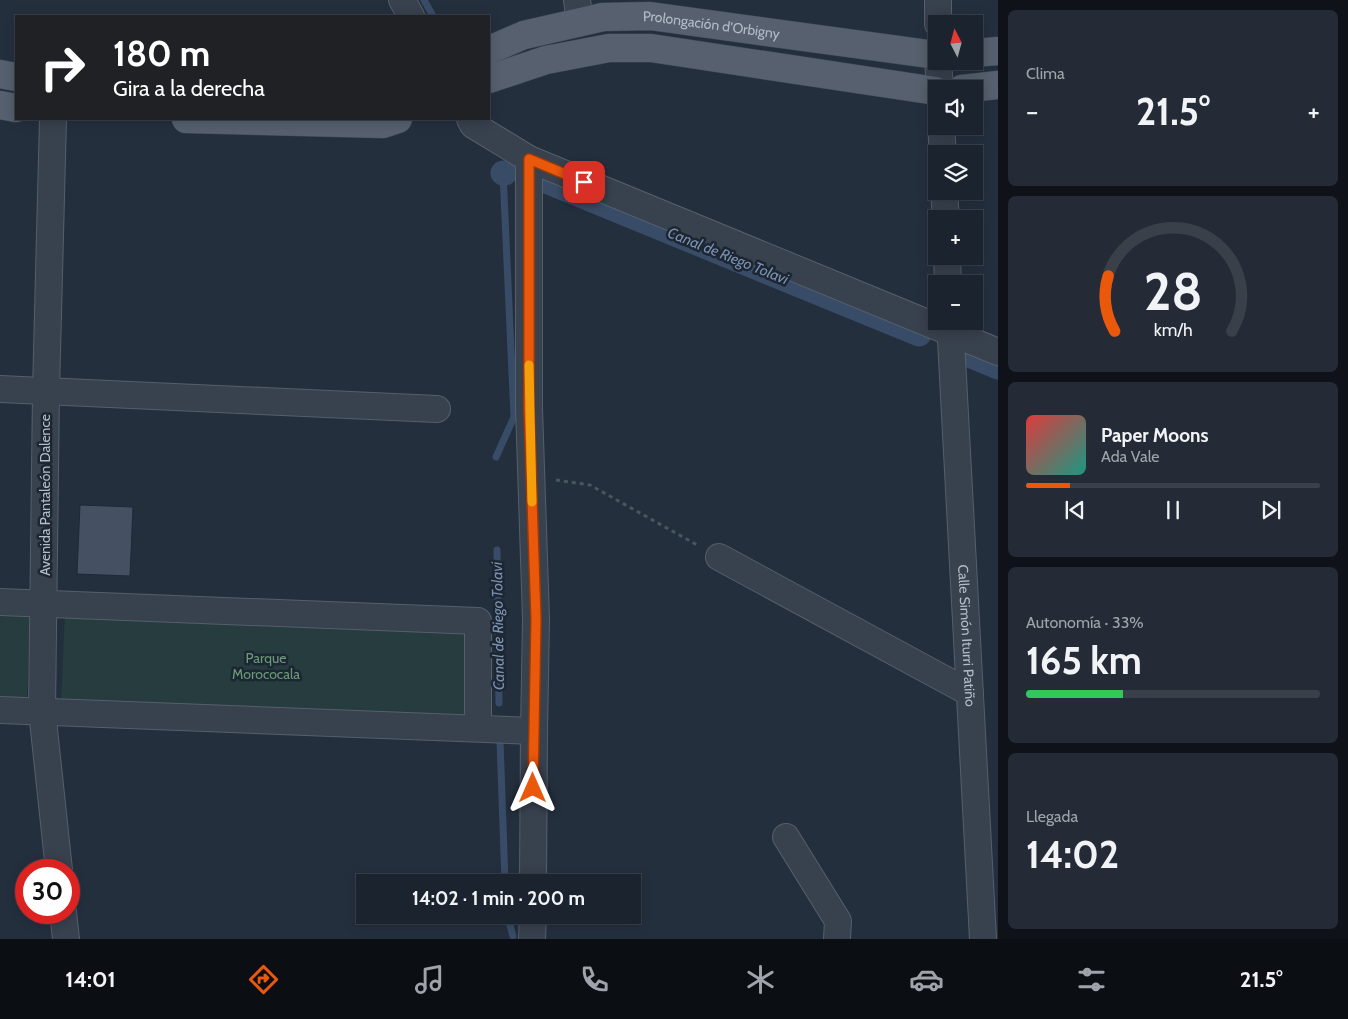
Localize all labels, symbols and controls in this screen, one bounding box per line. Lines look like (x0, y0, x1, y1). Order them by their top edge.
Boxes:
street label: Prolongación d'Orbigny (643, 7, 781, 43)
north arrow (928, 15, 982, 70)
map controls (928, 15, 983, 330)
text: 180 m (113, 32, 210, 75)
icon: right (30, 35, 95, 100)
text: Clima (1026, 64, 1065, 83)
text: Gira a la derecha (113, 75, 265, 102)
button: sound (928, 80, 983, 135)
text: 21.5° (1136, 88, 1210, 135)
text: − (1026, 94, 1038, 128)
text: + (1308, 94, 1320, 128)
button: layers (928, 145, 983, 200)
pin (563, 161, 605, 203)
icon: arrive (570, 168, 598, 196)
button: + (928, 210, 983, 265)
water label: Canal de Riego Tolavi (665, 224, 792, 289)
text: 28 (1144, 260, 1202, 323)
button: − (928, 275, 983, 330)
text: km/h (1153, 319, 1193, 340)
street label: Avenida Pantaleón Dalence (36, 414, 54, 576)
text: Paper Moons (1101, 424, 1209, 447)
text: Ada Vale (1101, 447, 1160, 466)
icon: previous (1061, 496, 1089, 524)
icon: pause (1159, 496, 1187, 524)
icon: next (1257, 496, 1285, 524)
water label: Canal de Riego Tolavi (488, 561, 508, 690)
street label: Calle Simón Iturri Patiño (954, 564, 980, 707)
text: Autonomía · 33% (1026, 613, 1144, 632)
text: 165 km (1026, 637, 1142, 684)
park label: Parque Morococala (232, 649, 300, 683)
position arrow (506, 761, 558, 813)
text: Llegada (1026, 807, 1078, 826)
text: 14:02 (1026, 831, 1119, 878)
speed limit sign: 30 (15, 859, 80, 924)
text: 14:02 · 1 min · 200 m (412, 887, 585, 910)
icon: directions (246, 962, 281, 997)
icon: music (412, 962, 447, 997)
icon: phone (577, 962, 612, 997)
icon: climate (743, 962, 778, 997)
icon: car (909, 962, 944, 997)
icon: filters (1074, 962, 1109, 997)
text: 14:01 (65, 966, 116, 993)
text: 21.5° (1240, 966, 1283, 993)

